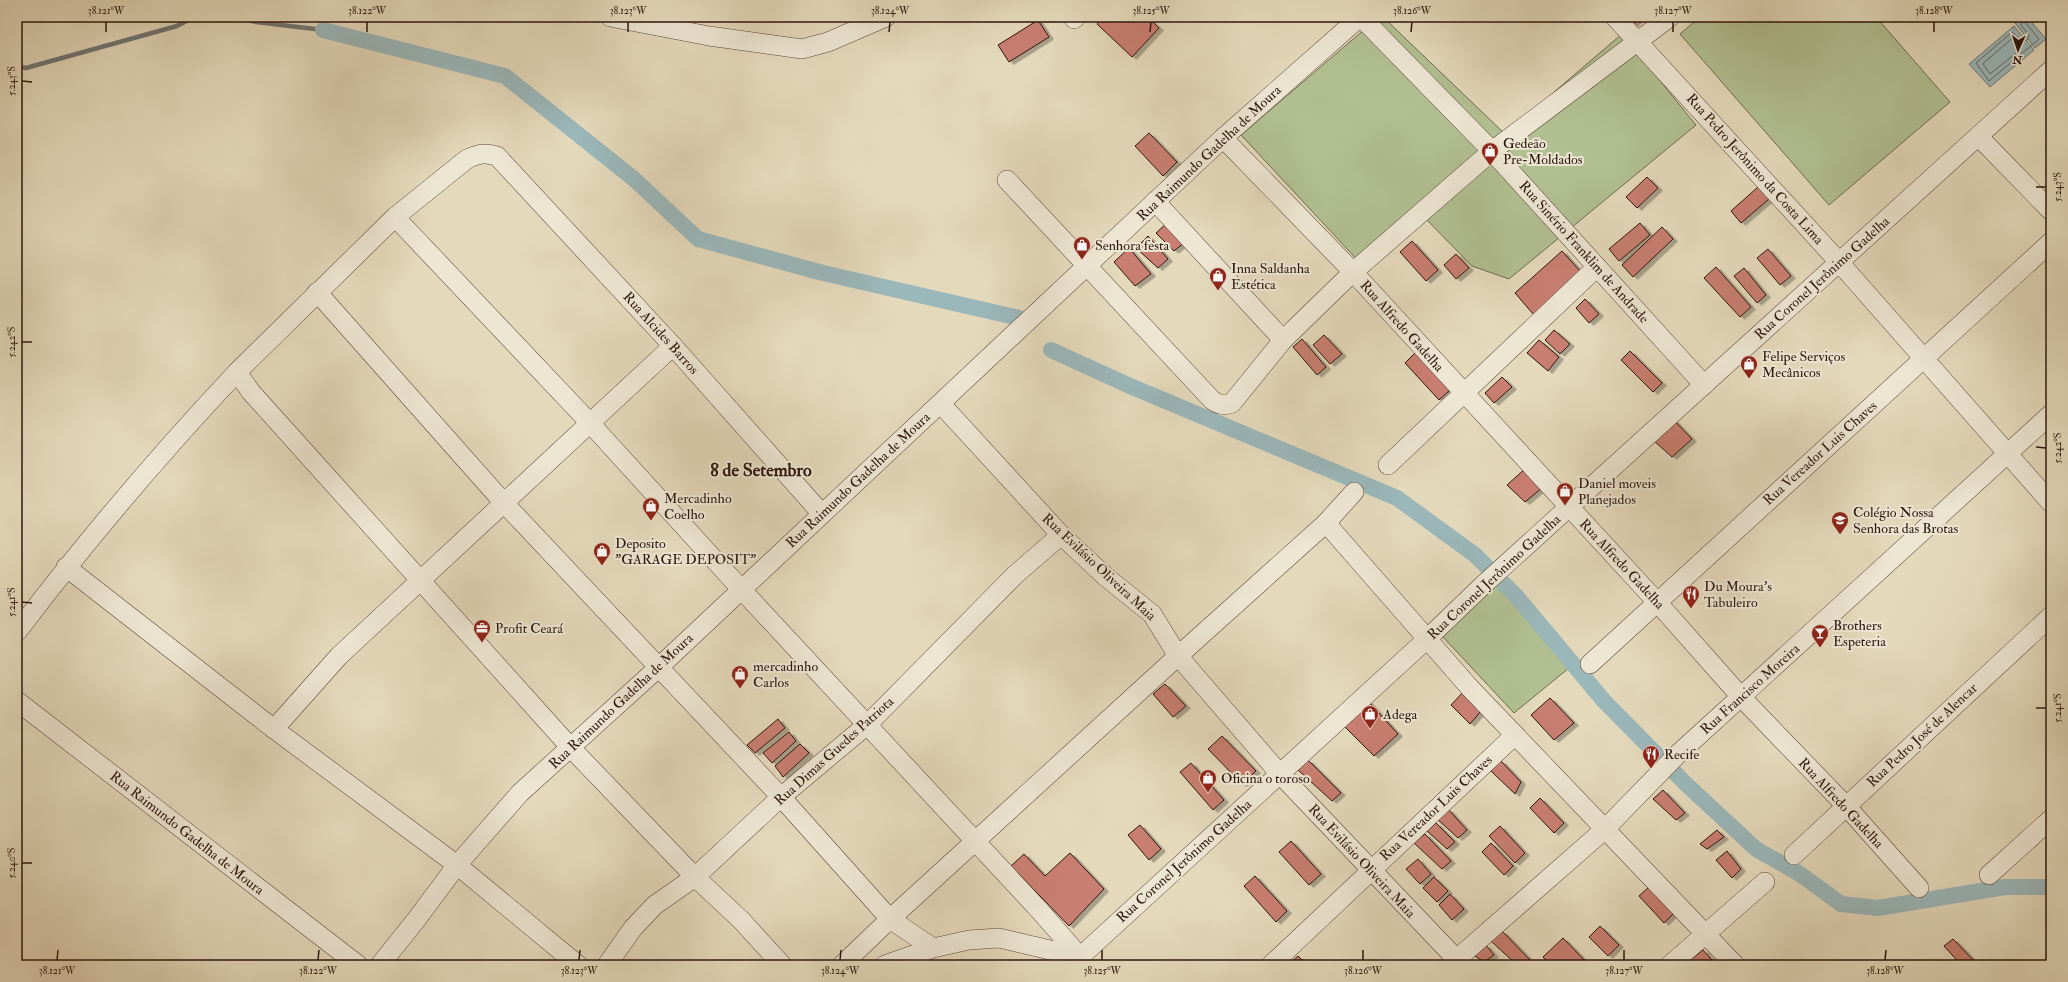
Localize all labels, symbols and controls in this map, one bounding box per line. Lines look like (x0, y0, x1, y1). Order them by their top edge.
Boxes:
text: 38.121°W (88, 5, 125, 17)
text: 38.122°W (348, 5, 387, 17)
text: 38.123°W (610, 5, 647, 17)
text: 38.124°W (871, 5, 910, 17)
text: 38.125°W (1132, 5, 1170, 17)
text: 38.126°W (1393, 5, 1432, 17)
text: 38.127°W (1654, 5, 1693, 17)
text: 38.128°W (1915, 5, 1954, 17)
north arrow (1998, 30, 2038, 70)
text: N (2011, 53, 2024, 66)
text: 5.243°S (6, 66, 18, 96)
street label: Rua Raimundo Gadelha de Moura (1133, 82, 1285, 224)
street label: Rua Pedro Jerônimo da Costa Lima (1683, 90, 1827, 248)
place label: Gedeão Pre-Moldados (1503, 135, 1583, 168)
shop icon: Gedeão Pre-Moldados (1480, 141, 1500, 166)
text: 5.243°S (2052, 172, 2064, 202)
street label: Rua Sinério Franklim de Andrade (1516, 177, 1653, 327)
street label: Rua Coronel Jerônimo Gadelha (1751, 213, 1893, 343)
shop icon: Senhora festa (1072, 235, 1092, 260)
place label: Senhora festa (1095, 237, 1170, 254)
place label: Inna Saldanha Estética (1231, 260, 1310, 293)
shop icon: Inna Saldanha Estética (1208, 266, 1228, 291)
street label: Rua Alfredo Gadelha (1356, 277, 1448, 375)
street label: Rua Alcides Barros (620, 288, 703, 378)
text: 5.242°S (6, 327, 18, 357)
place label: Felipe Serviços Mecânicos (1762, 348, 1845, 381)
shop icon: Felipe Serviços Mecânicos (1739, 354, 1759, 379)
street label: Rua Vereador Luis Chaves (1759, 397, 1881, 509)
street label: Rua Raimundo Gadelha de Moura (782, 409, 934, 551)
text: 5.242°S (2052, 433, 2064, 463)
district label: 8 de Setembro (710, 459, 812, 482)
place label: Daniel moveis Planejados (1578, 475, 1656, 508)
shop icon: Daniel moveis Planejados (1555, 481, 1575, 506)
place label: Mercadinho Coelho (664, 490, 732, 523)
shop icon: Mercadinho Coelho (641, 496, 661, 521)
place label: Colégio Nossa Senhora das Brotas (1853, 504, 1959, 537)
street label: Rua Evilásio Oliveira Maia (1039, 510, 1160, 624)
school or university icon: Colégio Nossa Senhora das Brotas (1830, 510, 1850, 535)
street label: Rua Coronel Jerônimo Gadelha (1424, 511, 1564, 643)
street label: Rua Alfredo Gadelha (1576, 515, 1668, 613)
place label: Deposito "GARAGE DEPOSIT" (615, 535, 756, 568)
shop icon: Deposito "GARAGE DEPOSIT" (592, 541, 612, 566)
place label: Du Moura's Tabuleiro (1704, 578, 1772, 611)
restaurant icon: Du Moura's Tabuleiro (1681, 584, 1701, 609)
text: 5.241°S (6, 587, 18, 617)
place label: Brothers Espeteria (1833, 617, 1886, 651)
office icon: Profit Ceará (472, 618, 492, 643)
place label: Profit Ceará (495, 620, 563, 637)
bar icon: Brothers Espeteria (1810, 623, 1830, 648)
street label: Rua Raimundo Gadelha de Moura (545, 630, 697, 772)
street label: Rua Francisco Moreira (1697, 640, 1803, 738)
place label: mercadinho Carlos (753, 658, 818, 691)
shop icon: mercadinho Carlos (730, 664, 750, 689)
street label: Rua Pedro José de Alencar (1863, 679, 1981, 791)
street label: Rua Dimas Guedes Patriota (771, 693, 897, 809)
text: 5.241°S (2052, 693, 2064, 723)
shop icon: Adega (1360, 704, 1380, 729)
place label: Adega (1382, 706, 1418, 723)
restaurant icon: Recife (1641, 744, 1661, 769)
place label: Recife (1664, 746, 1700, 763)
street label: Rua Vereador Luis Chaves (1376, 751, 1496, 865)
street label: Rua Alfredo Gadelha (1795, 754, 1887, 852)
street label: Rua Raimundo Gadelha de Moura (107, 768, 268, 899)
shop icon: Oficina o toroso (1198, 768, 1218, 793)
place label: Oficina o toroso (1221, 770, 1310, 787)
street label: Rua Coronel Jerônimo Gadelha (1113, 796, 1255, 926)
street label: Rua Evilásio Oliveira Maia (1305, 801, 1419, 922)
text: 5.240°S (6, 848, 18, 878)
text: 38.121°W (39, 965, 76, 977)
text: 38.122°W (299, 965, 338, 977)
text: 38.123°W (561, 965, 598, 977)
text: 38.124°W (821, 965, 860, 977)
text: 38.125°W (1083, 965, 1121, 977)
text: 38.126°W (1344, 965, 1383, 977)
text: 38.127°W (1605, 965, 1644, 977)
text: 38.128°W (1866, 965, 1905, 977)

